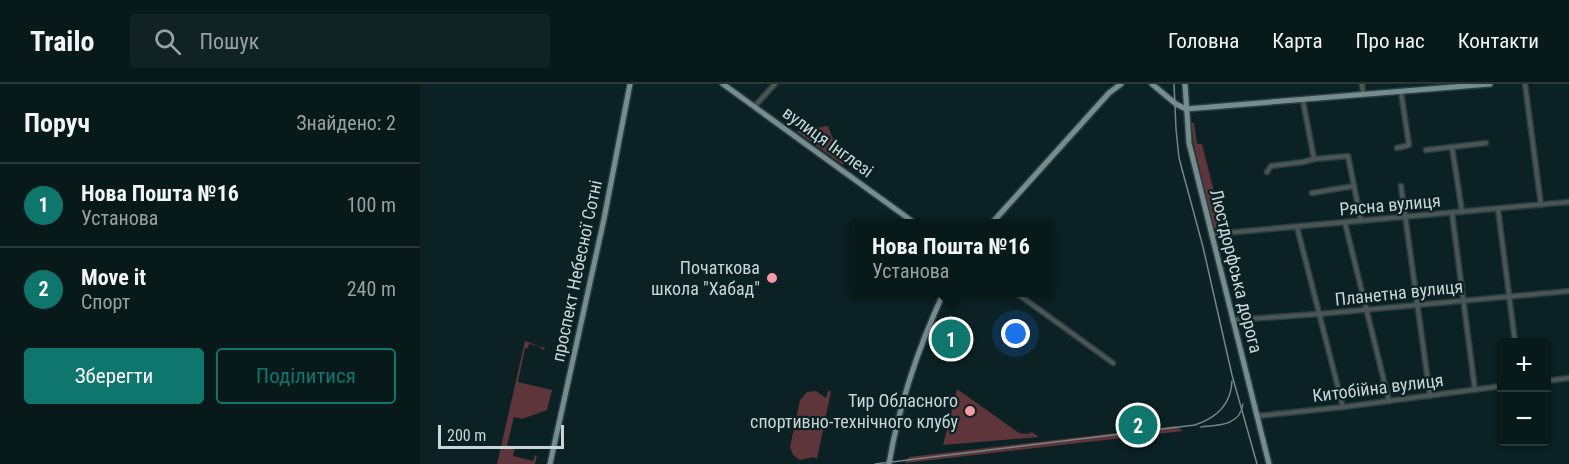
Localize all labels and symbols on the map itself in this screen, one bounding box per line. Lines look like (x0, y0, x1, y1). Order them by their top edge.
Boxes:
street label: вулиця Інглезі (779, 102, 878, 181)
street label: проспект Небесної Сотні (547, 178, 606, 364)
street label: Люстдорфська дорога (1206, 187, 1267, 355)
street label: Рясна вулиця (1338, 190, 1441, 219)
place label: Початкова школа "Хабад" (651, 257, 760, 299)
marker: Початкова школа "Хабад" (765, 271, 779, 285)
street label: Планетна вулиця (1334, 275, 1464, 310)
pin: 1 (932, 316, 970, 362)
your location (1001, 319, 1030, 348)
street label: Китобійна вулиця (1311, 369, 1445, 406)
place label: Тир Обласного спортивно-технічного клубу (750, 390, 958, 432)
pin: 2 (1118, 402, 1158, 448)
marker: Тир Обласного спортивно-технічного клубу (963, 404, 977, 418)
scale bar (438, 422, 564, 450)

